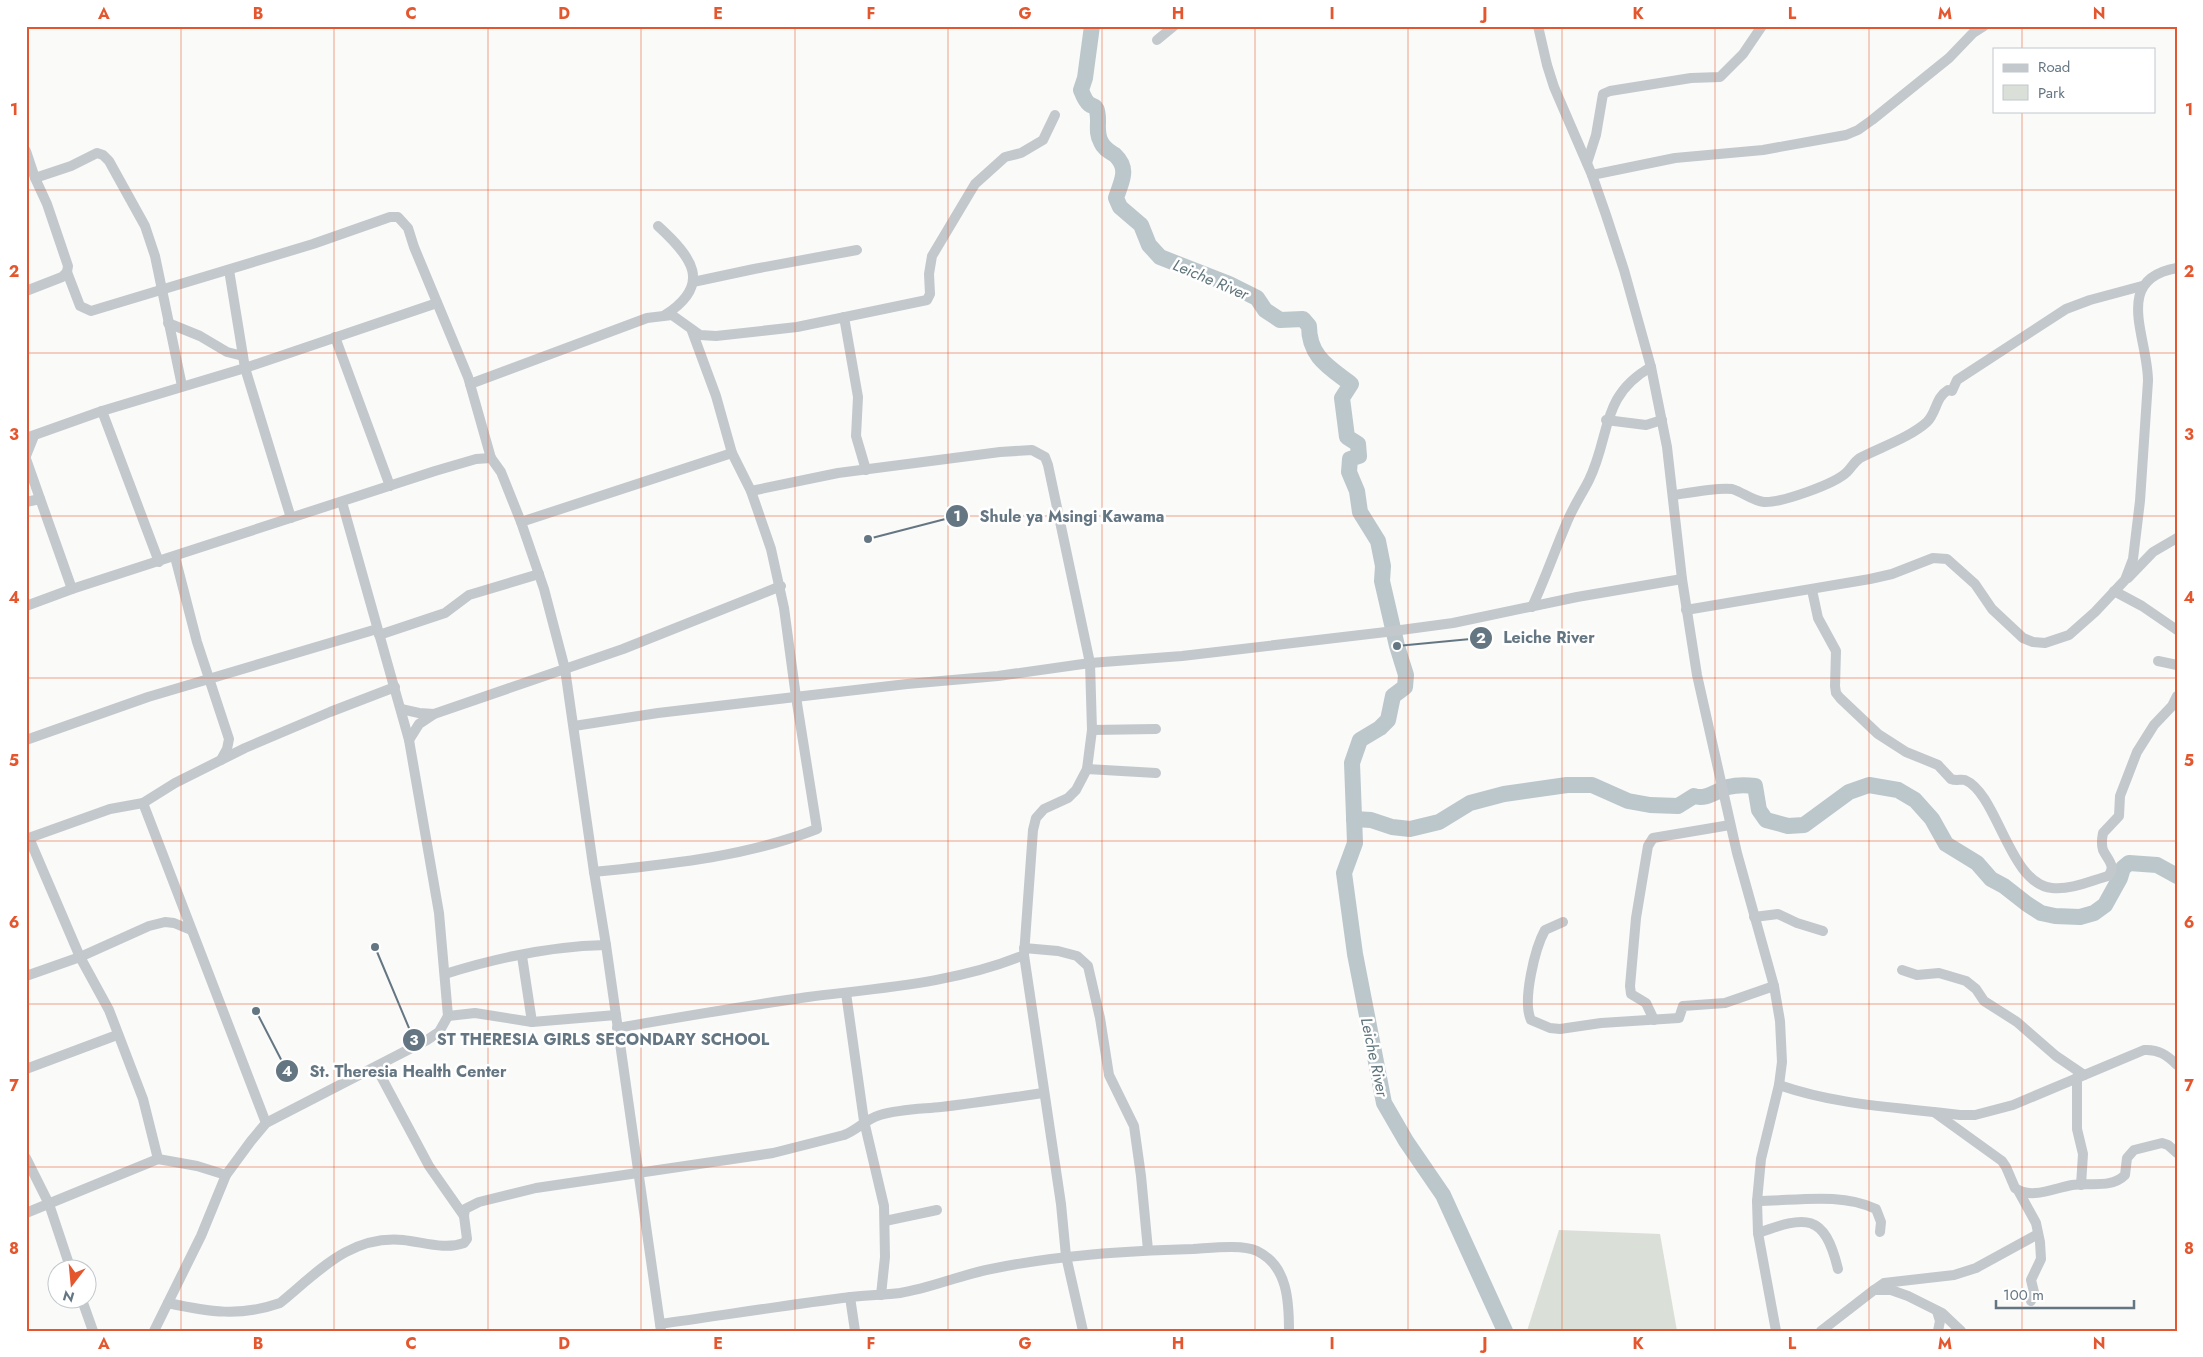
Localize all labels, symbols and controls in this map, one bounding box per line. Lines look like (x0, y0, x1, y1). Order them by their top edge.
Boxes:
text: A (97, 2, 110, 25)
text: B (253, 2, 263, 25)
text: C (405, 2, 417, 25)
text: D (558, 2, 570, 25)
text: E (713, 2, 723, 25)
text: F (867, 2, 875, 25)
text: G (1018, 2, 1032, 25)
text: H (1172, 2, 1184, 25)
text: I (1329, 2, 1335, 25)
text: J (1479, 2, 1488, 25)
text: K (1632, 2, 1644, 25)
text: L (1788, 2, 1797, 25)
text: M (1938, 2, 1952, 25)
text: N (2093, 2, 2105, 25)
legend (1993, 48, 2156, 112)
text: Road (2038, 56, 2070, 78)
text: Park (2038, 82, 2065, 104)
text: 1 (10, 98, 18, 121)
text: 1 (2185, 98, 2193, 121)
water label: Leiche River (1169, 253, 1254, 306)
text: 2 (9, 260, 19, 283)
text: 2 (2184, 260, 2194, 283)
text: 3 (9, 423, 19, 446)
text: 3 (2184, 423, 2194, 446)
callout: Shule ya Msingi Kawama (945, 500, 1175, 531)
text: 1 (953, 505, 961, 527)
text: Shule ya Msingi Kawama (980, 505, 1164, 528)
text: 4 (8, 586, 20, 609)
text: 4 (2183, 586, 2195, 609)
callout: Leiche River (1468, 622, 1605, 653)
text: Leiche River (1503, 626, 1595, 649)
text: 2 (1476, 627, 1486, 649)
text: 5 (9, 749, 19, 772)
text: 5 (2184, 749, 2194, 772)
text: 6 (9, 911, 19, 934)
text: 6 (2184, 911, 2194, 934)
water label: Leiche River (1355, 1016, 1394, 1100)
callout: ST THERESIA GIRLS SECONDARY SCHOOL (402, 1024, 779, 1055)
text: ST THERESIA GIRLS SECONDARY SCHOOL (437, 1028, 770, 1051)
text: 3 (409, 1029, 419, 1051)
callout: St. Theresia Health Center (275, 1056, 517, 1087)
text: 4 (282, 1060, 292, 1082)
text: St. Theresia Health Center (309, 1060, 507, 1083)
text: 7 (9, 1074, 19, 1097)
text: 7 (2184, 1074, 2194, 1097)
text: 8 (9, 1237, 19, 1260)
text: 8 (2184, 1237, 2194, 1260)
north arrow (48, 1260, 98, 1310)
scale bar (1996, 1277, 2133, 1309)
text: 100 m (2003, 1284, 2044, 1306)
text: N (60, 1285, 77, 1308)
text: A (97, 1332, 110, 1355)
text: B (253, 1332, 263, 1355)
text: C (405, 1332, 417, 1355)
text: D (558, 1332, 570, 1355)
text: E (713, 1332, 723, 1355)
text: F (867, 1332, 875, 1355)
text: G (1018, 1332, 1032, 1355)
text: H (1172, 1332, 1184, 1355)
text: I (1329, 1332, 1335, 1355)
text: J (1479, 1332, 1488, 1355)
text: K (1632, 1332, 1644, 1355)
text: L (1788, 1332, 1797, 1355)
text: M (1938, 1332, 1952, 1355)
text: N (2093, 1332, 2105, 1355)

